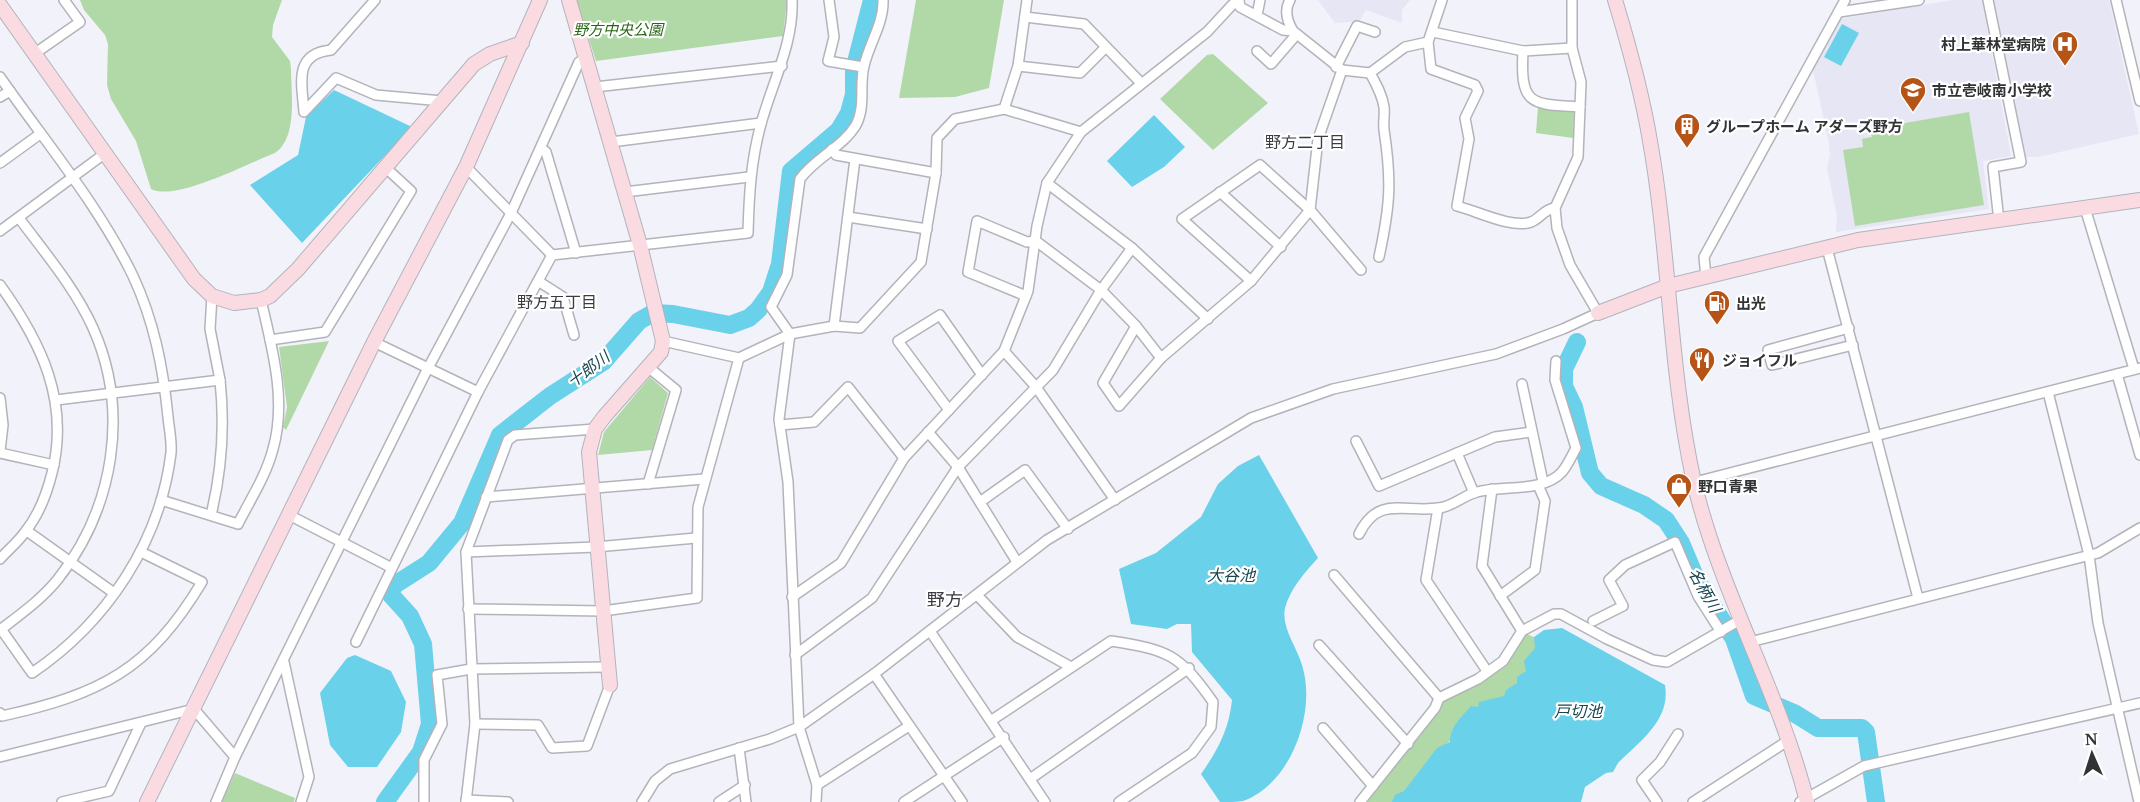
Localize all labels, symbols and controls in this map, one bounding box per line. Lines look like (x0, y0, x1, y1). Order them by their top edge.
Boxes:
park label: 野方中央公園 (573, 19, 665, 39)
hospital icon: 村上華林堂病院 (2050, 29, 2080, 67)
place label: 村上華林堂病院 (1941, 34, 2046, 54)
school or university icon: 市立壱岐南小学校 (1898, 75, 1928, 113)
place label: 市立壱岐南小学校 (1932, 80, 2052, 100)
building icon: グループホーム アダーズ野方 (1672, 111, 1702, 149)
place label: グループホーム アダーズ野方 (1706, 116, 1903, 136)
district label: 野方二丁目 (1265, 131, 1345, 153)
fuel station icon: 出光 (1702, 288, 1732, 326)
district label: 野方五丁目 (517, 291, 597, 313)
place label: 出光 (1736, 293, 1766, 313)
water label: 十郎川 (562, 345, 615, 392)
restaurant icon: ジョイフル (1687, 345, 1717, 383)
place label: ジョイフル (1722, 350, 1797, 370)
shop icon: 野口青果 (1664, 471, 1694, 509)
place label: 野口青果 (1698, 476, 1758, 496)
water label: 大谷池 (1207, 564, 1257, 586)
water label: 名柄川 (1684, 564, 1727, 618)
district label: 野方 (927, 587, 963, 611)
water label: 戸切池 (1554, 700, 1604, 722)
north arrow (2062, 724, 2122, 784)
text: N (2084, 728, 2098, 750)

